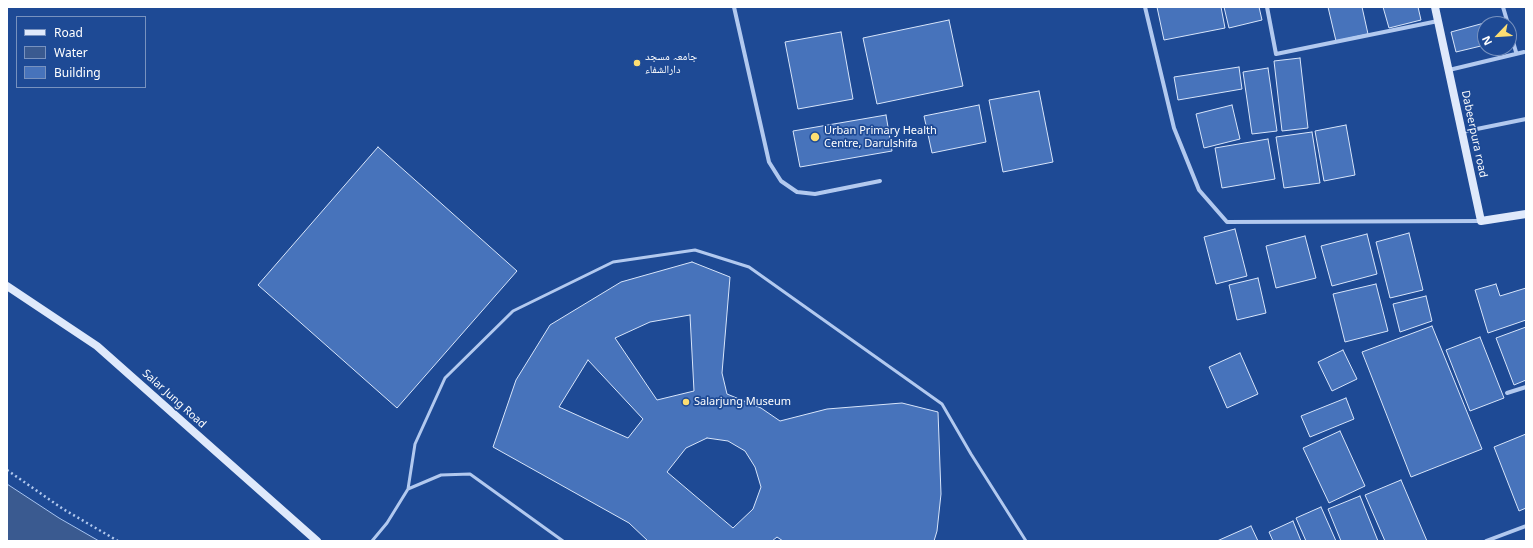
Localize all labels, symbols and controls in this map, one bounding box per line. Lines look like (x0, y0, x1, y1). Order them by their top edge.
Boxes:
legend (16, 16, 146, 88)
north arrow (1477, 16, 1517, 56)
text: Road (54, 24, 83, 41)
text: N (1478, 34, 1495, 48)
text: Water (54, 44, 88, 61)
place label: جامعہ مسجد دارالشفاء (645, 50, 697, 76)
marker: جامعہ مسجد دارالشفاء (632, 58, 642, 68)
text: Building (54, 64, 101, 81)
street label: Dabeerpura road (1458, 89, 1490, 179)
place label: Urban Primary Health Centre, Darulshifa (824, 124, 937, 150)
marker: Urban Primary Health Centre, Darulshifa (809, 131, 821, 143)
street label: Salar Jung Road (139, 367, 209, 431)
place label: Salarjung Museum (694, 395, 791, 409)
marker: Salarjung Museum (681, 397, 691, 407)

